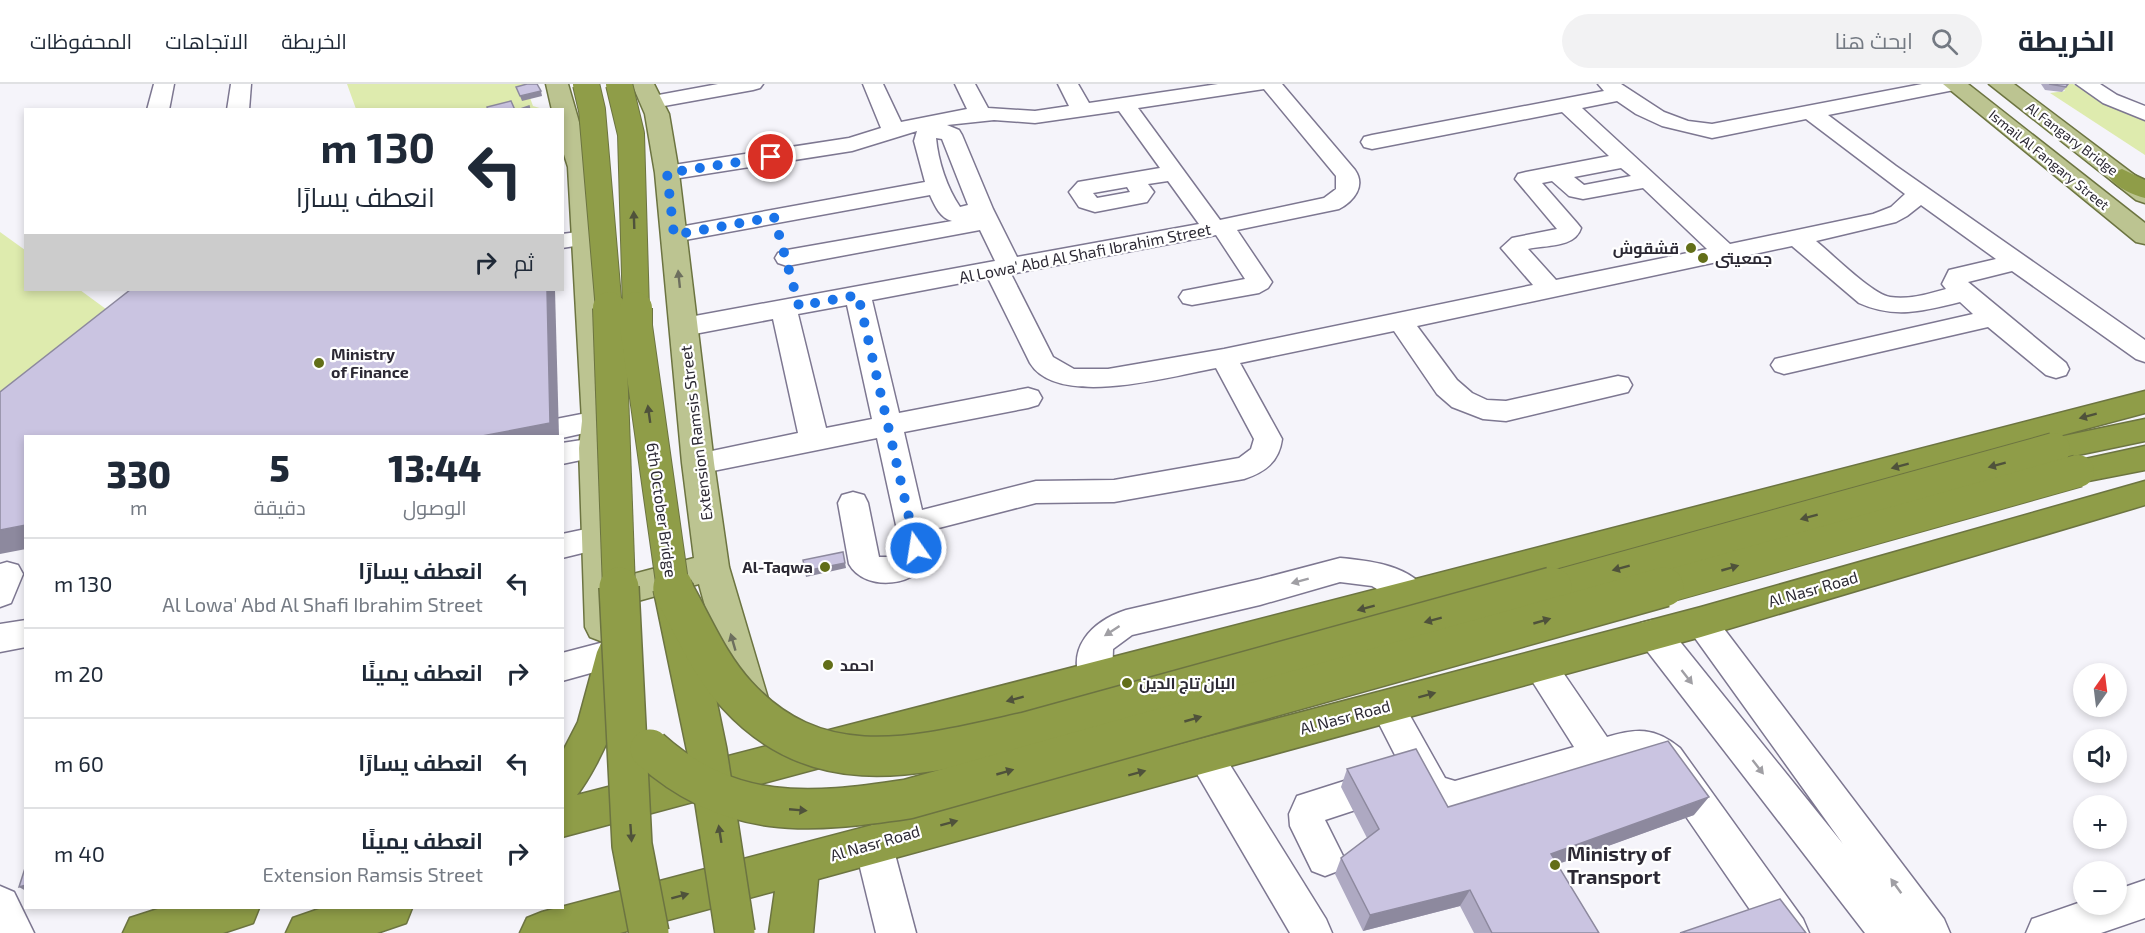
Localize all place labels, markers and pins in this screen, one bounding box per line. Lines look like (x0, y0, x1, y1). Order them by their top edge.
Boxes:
pin (745, 131, 796, 182)
place label: قشقوش (1613, 238, 1679, 258)
marker: قشقوش (1684, 241, 1698, 255)
place label: جمعيتى (1715, 248, 1772, 268)
marker: جمعيتى (1696, 251, 1710, 265)
place label: Ministry of Finance (331, 344, 409, 381)
marker: Ministry of Finance (312, 356, 326, 370)
place label: Al-Taqwa (742, 557, 813, 576)
marker: Al-Taqwa (818, 560, 832, 574)
place label: احمد (840, 655, 874, 674)
marker: احمد (821, 658, 835, 672)
place label: البان تاج الدين (1139, 673, 1236, 694)
marker: البان تاج الدين (1120, 676, 1134, 690)
place label: Ministry of Transport (1567, 841, 1672, 888)
marker: Ministry of Transport (1548, 858, 1562, 872)

